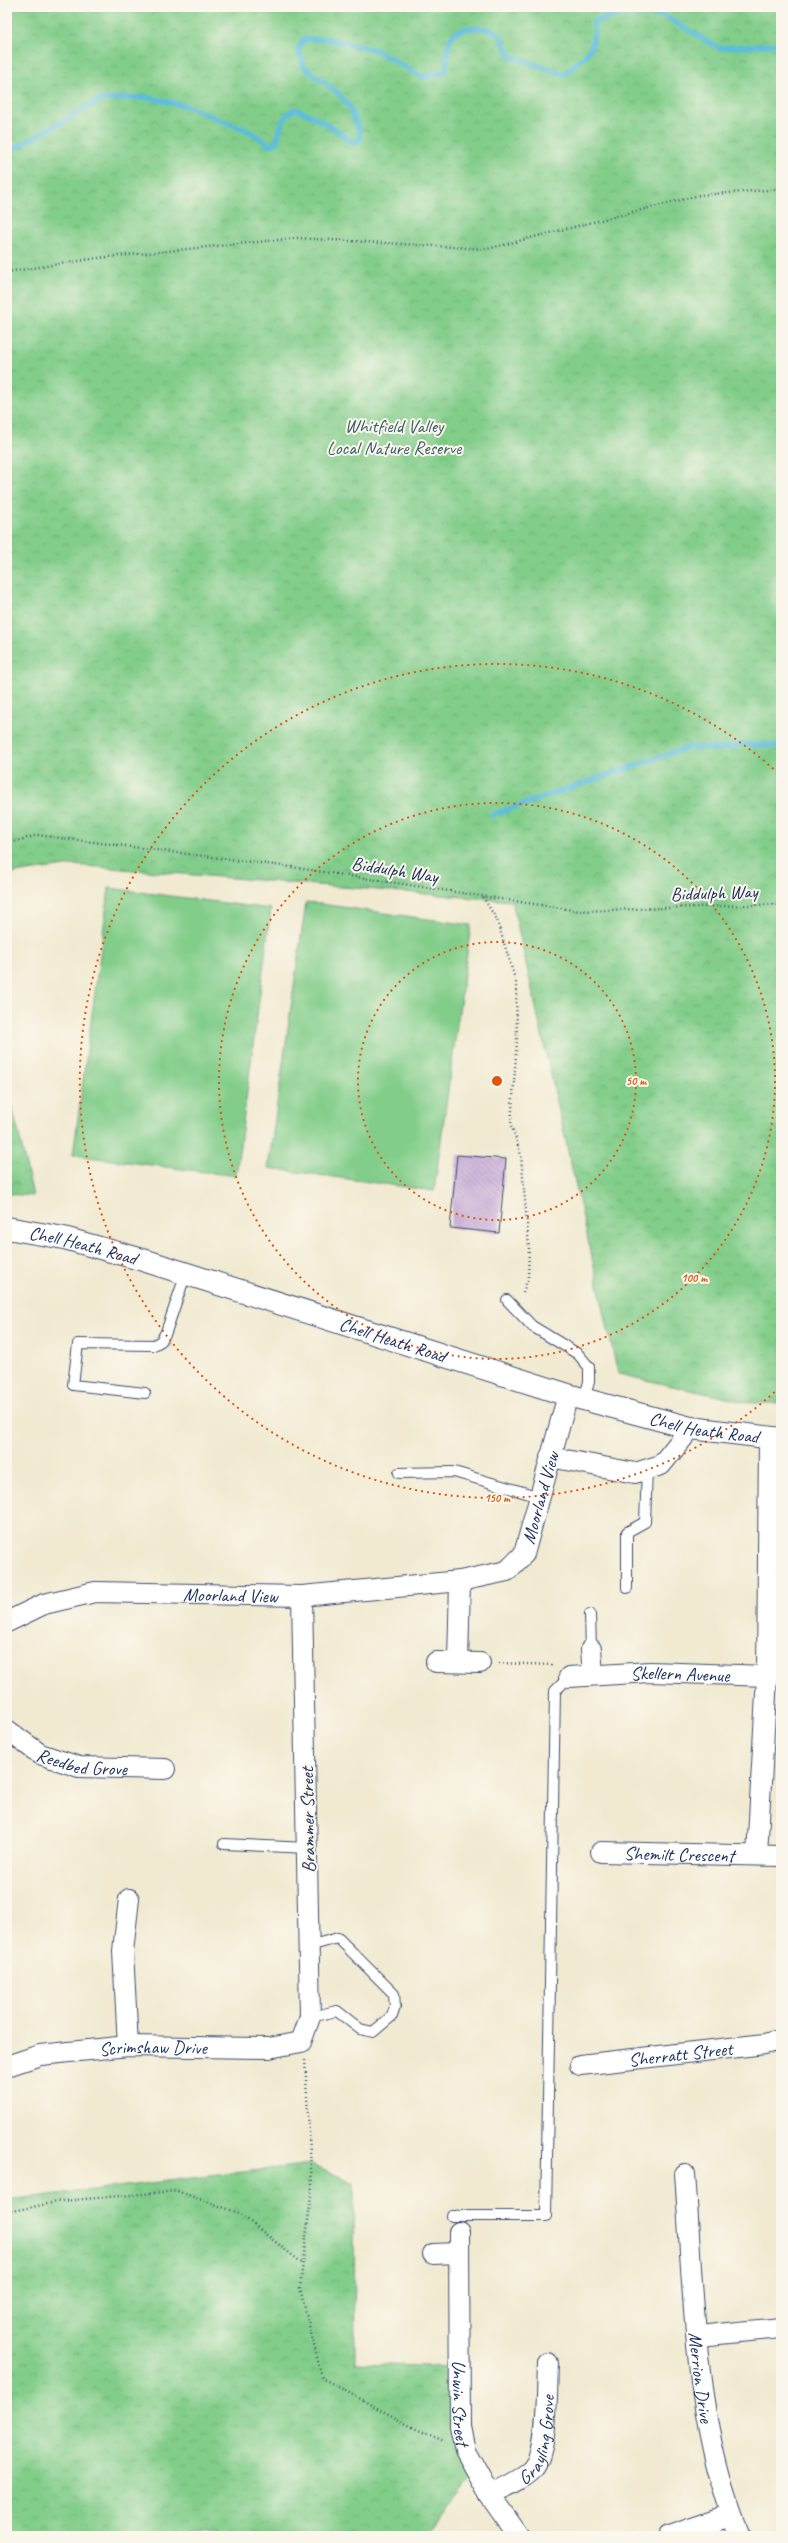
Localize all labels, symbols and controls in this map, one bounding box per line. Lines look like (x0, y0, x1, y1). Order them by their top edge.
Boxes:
park label: Whitfield Valley Local Nature Reserve (327, 414, 463, 460)
street label: Biddulph Way (350, 851, 441, 889)
street label: Biddulph Way (670, 879, 760, 907)
text: 50 m (626, 1073, 647, 1089)
centre of rings (490, 1074, 504, 1088)
street label: Chell Heath Road (27, 1221, 142, 1271)
text: 100 m (681, 1270, 708, 1286)
street label: Chell Heath Road (336, 1312, 451, 1369)
street label: Chell Heath Road (647, 1406, 762, 1449)
street label: Moorland View (516, 1448, 565, 1547)
text: 150 m (484, 1490, 511, 1506)
street label: Moorland View (183, 1583, 279, 1609)
street label: Skellern Avenue (630, 1661, 732, 1688)
street label: Reedbed Grove (33, 1743, 129, 1781)
street label: Brammer Street (295, 1765, 321, 1873)
street label: Shemilt Crescent (624, 1842, 737, 1868)
street label: Scrimshaw Drive (98, 2035, 209, 2062)
street label: Sherratt Street (627, 2037, 735, 2072)
street label: Merrion Drive (683, 2331, 719, 2427)
street label: Unwin Street (447, 2360, 475, 2451)
street label: Grayling Grove (514, 2393, 560, 2490)

